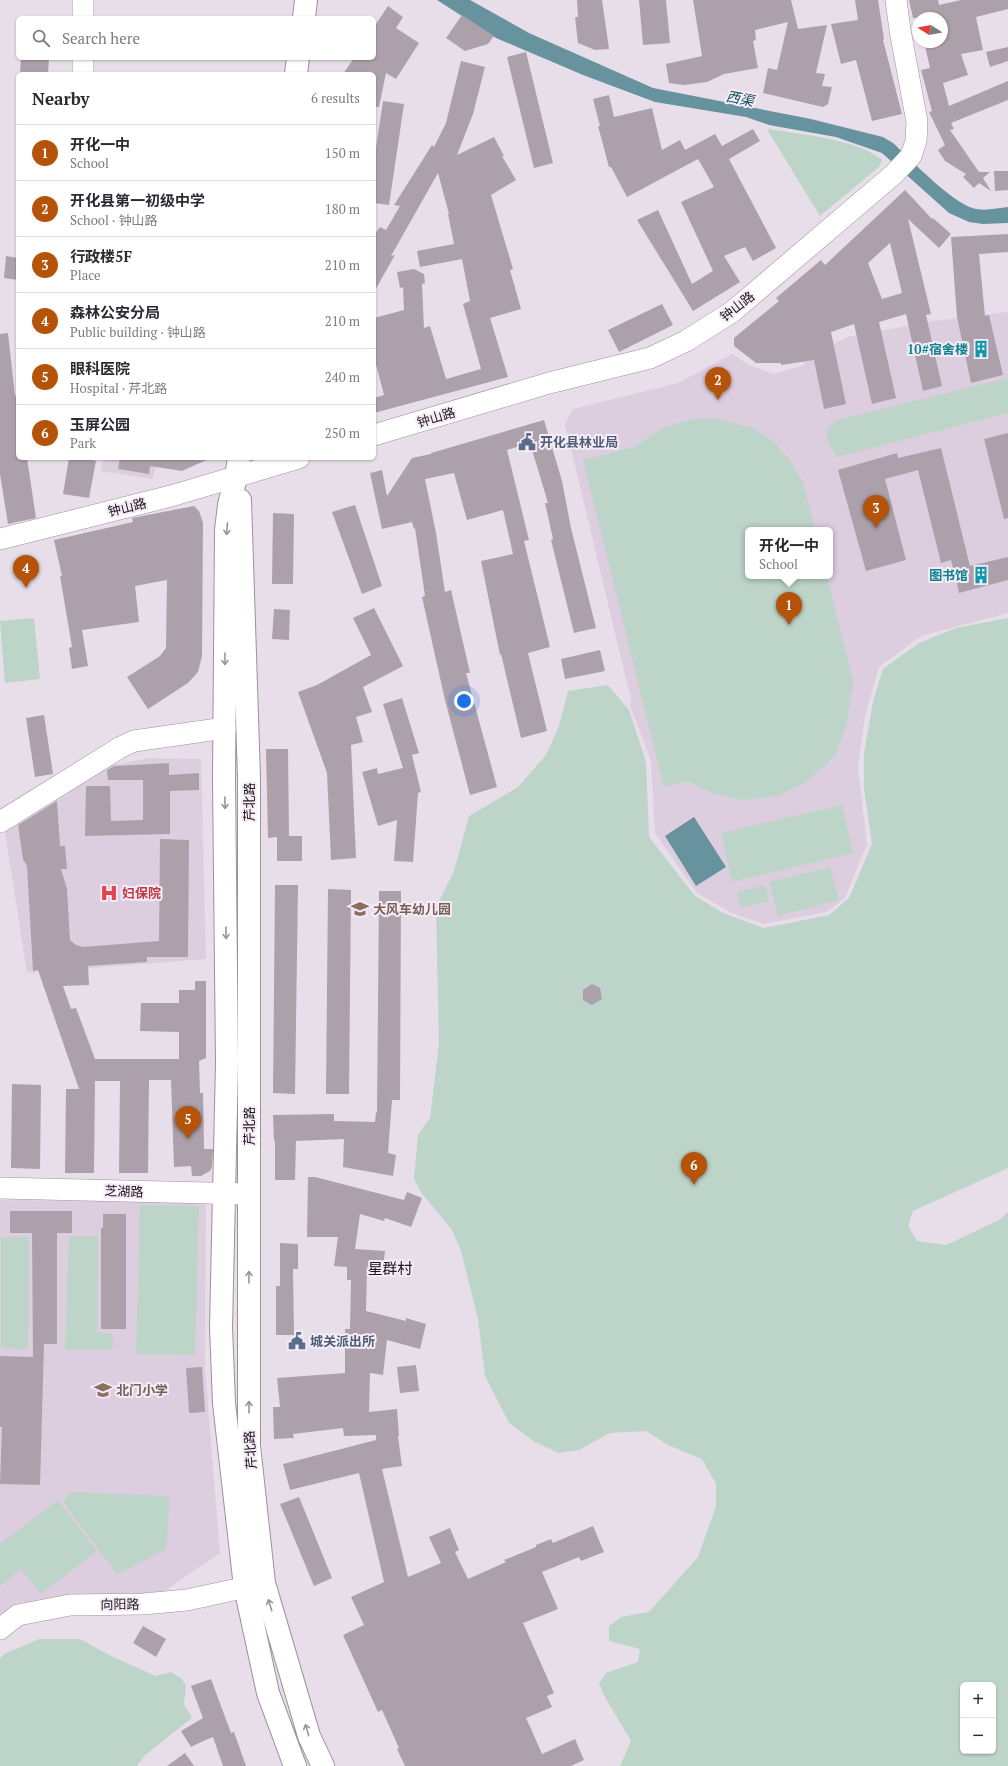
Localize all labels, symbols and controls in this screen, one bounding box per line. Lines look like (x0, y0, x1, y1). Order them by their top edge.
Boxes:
north arrow (912, 12, 948, 48)
search box (16, 16, 376, 60)
icon: search (30, 27, 52, 49)
text: Search here (62, 28, 140, 48)
water label: 西渠 (724, 86, 758, 110)
text: Nearby (32, 87, 90, 110)
text: 6 results (311, 89, 360, 107)
text: 开化一中 (70, 134, 130, 154)
text: 1 (41, 144, 49, 162)
text: 150 m (325, 144, 360, 162)
text: School (70, 154, 109, 172)
text: 开化县第一初级中学 (70, 190, 205, 210)
text: 2 (41, 200, 49, 218)
text: 180 m (325, 200, 360, 218)
text: School · 钟山路 (70, 211, 157, 229)
text: 行政楼5F (70, 246, 132, 266)
text: 3 (41, 256, 49, 274)
text: 210 m (325, 256, 360, 274)
text: Place (70, 266, 101, 284)
street label: 钟山路 (716, 287, 758, 325)
text: 森林公安分局 (70, 302, 160, 322)
text: 4 (41, 312, 49, 330)
text: 210 m (325, 312, 360, 330)
text: Public building · 钟山路 (70, 323, 206, 341)
building icon: 10#宿舍楼 (971, 339, 991, 359)
place label: 10#宿舍楼 (907, 340, 968, 358)
text: 眼科医院 (70, 358, 130, 378)
pin: 2 (705, 367, 731, 400)
text: 5 (41, 368, 49, 386)
text: 240 m (325, 368, 360, 386)
text: Hospital · 芹北路 (70, 379, 167, 397)
street label: 钟山路 (415, 403, 457, 431)
text: 玉屏公园 (70, 414, 130, 434)
text: 6 (41, 424, 49, 442)
text: 250 m (325, 424, 360, 442)
public building icon: 开化县林业局 (517, 432, 537, 452)
place label: 开化县林业局 (540, 433, 618, 451)
text: Park (70, 434, 96, 452)
street label: 钟山路 (106, 494, 148, 520)
pin: 3 (863, 495, 889, 528)
one-way arrow (223, 522, 230, 535)
popup (745, 527, 833, 579)
text: 开化一中 (759, 535, 819, 555)
pin: 4 (13, 555, 39, 588)
text: School (759, 555, 798, 573)
building icon: 图书馆 (971, 565, 991, 585)
place label: 图书馆 (929, 566, 968, 584)
pin: 1 (776, 592, 802, 625)
one-way arrow (221, 652, 229, 665)
your location (454, 691, 474, 711)
street label: 芹北路 (240, 782, 258, 822)
one-way arrow (221, 796, 229, 809)
hospital icon: 妇保院 (99, 883, 119, 903)
place label: 妇保院 (122, 884, 161, 902)
school or university icon: 大风车幼儿园 (350, 899, 370, 919)
place label: 大风车幼儿园 (373, 900, 451, 918)
one-way arrow (222, 926, 230, 939)
pin: 5 (175, 1106, 201, 1139)
street label: 芹北路 (240, 1106, 258, 1146)
pin: 6 (681, 1152, 707, 1185)
street label: 芝湖路 (104, 1181, 144, 1201)
district label: 星群村 (367, 1258, 413, 1278)
one-way arrow (245, 1271, 253, 1284)
public building icon: 城关派出所 (287, 1331, 307, 1351)
place label: 城关派出所 (310, 1332, 375, 1350)
school or university icon: 北门小学 (93, 1380, 113, 1400)
place label: 北门小学 (116, 1381, 168, 1399)
one-way arrow (245, 1401, 253, 1414)
street label: 芹北路 (240, 1430, 260, 1470)
street label: 向阳路 (100, 1595, 140, 1613)
one-way arrow (266, 1599, 273, 1612)
map controls (960, 1682, 996, 1754)
button: + (960, 1682, 996, 1718)
button: − (960, 1718, 996, 1754)
one-way arrow (303, 1724, 310, 1737)

